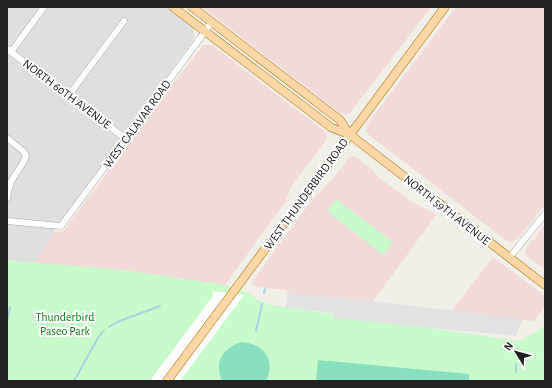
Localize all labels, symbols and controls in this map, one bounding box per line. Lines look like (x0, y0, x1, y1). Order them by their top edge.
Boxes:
street label: NORTH 60TH AVENUE (21, 57, 113, 131)
street label: WEST CALAVAR ROAD (101, 78, 173, 170)
street label: WEST THUNDERBIRD ROAD (262, 136, 351, 252)
street label: NORTH 59TH AVENUE (402, 173, 492, 247)
park label: Thunderbird Paseo Park (36, 311, 94, 337)
north arrow (496, 332, 536, 372)
text: N (502, 340, 515, 353)

